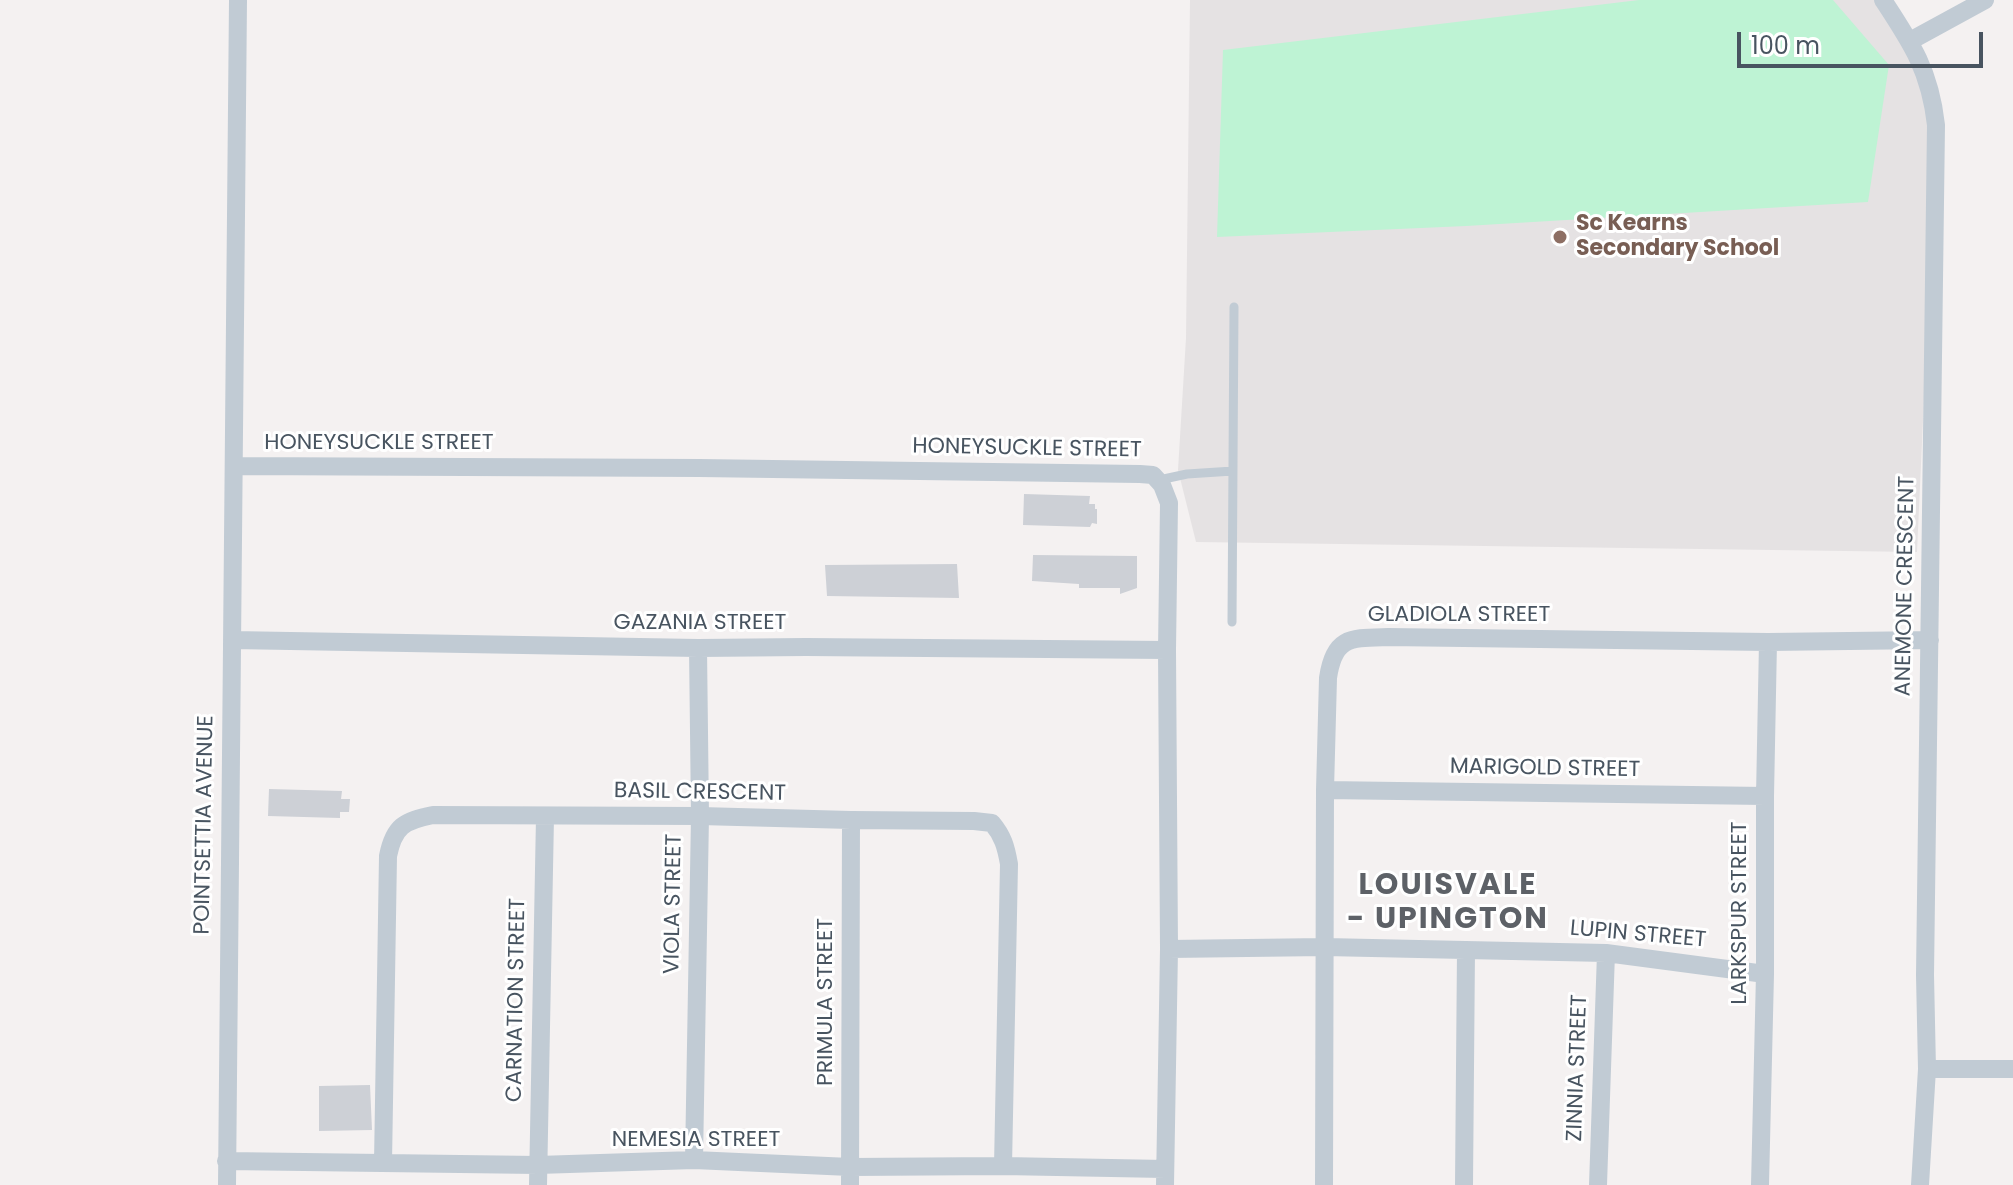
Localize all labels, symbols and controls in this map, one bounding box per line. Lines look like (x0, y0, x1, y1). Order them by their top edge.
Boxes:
scale bar (1741, 16, 1987, 66)
text: 100 m (1751, 29, 1820, 62)
place label: Sc Kearns Secondary School (1576, 211, 1779, 262)
marker: Sc Kearns Secondary School (1551, 228, 1569, 246)
street label: HONEYSUCKLE STREET (264, 430, 494, 456)
street label: HONEYSUCKLE STREET (912, 434, 1142, 464)
street label: ANEMONE CRESCENT (1891, 475, 1921, 697)
street label: GLADIOLA STREET (1368, 602, 1550, 628)
street label: GAZANIA STREET (614, 610, 786, 636)
street label: POINTSETTIA AVENUE (190, 715, 220, 935)
street label: MARIGOLD STREET (1450, 754, 1640, 784)
street label: BASIL CRESCENT (614, 778, 786, 808)
street label: LARKSPUR STREET (1727, 821, 1753, 1005)
street label: VIOLA STREET (660, 834, 688, 974)
district label: LOUISVALE - UPINGTON (1347, 868, 1549, 938)
street label: CARNATION STREET (502, 898, 532, 1102)
street label: LUPIN STREET (1569, 916, 1707, 954)
street label: PRIMULA STREET (813, 918, 839, 1086)
street label: ZINNIA STREET (1562, 994, 1594, 1142)
street label: NEMESIA STREET (612, 1127, 780, 1153)

